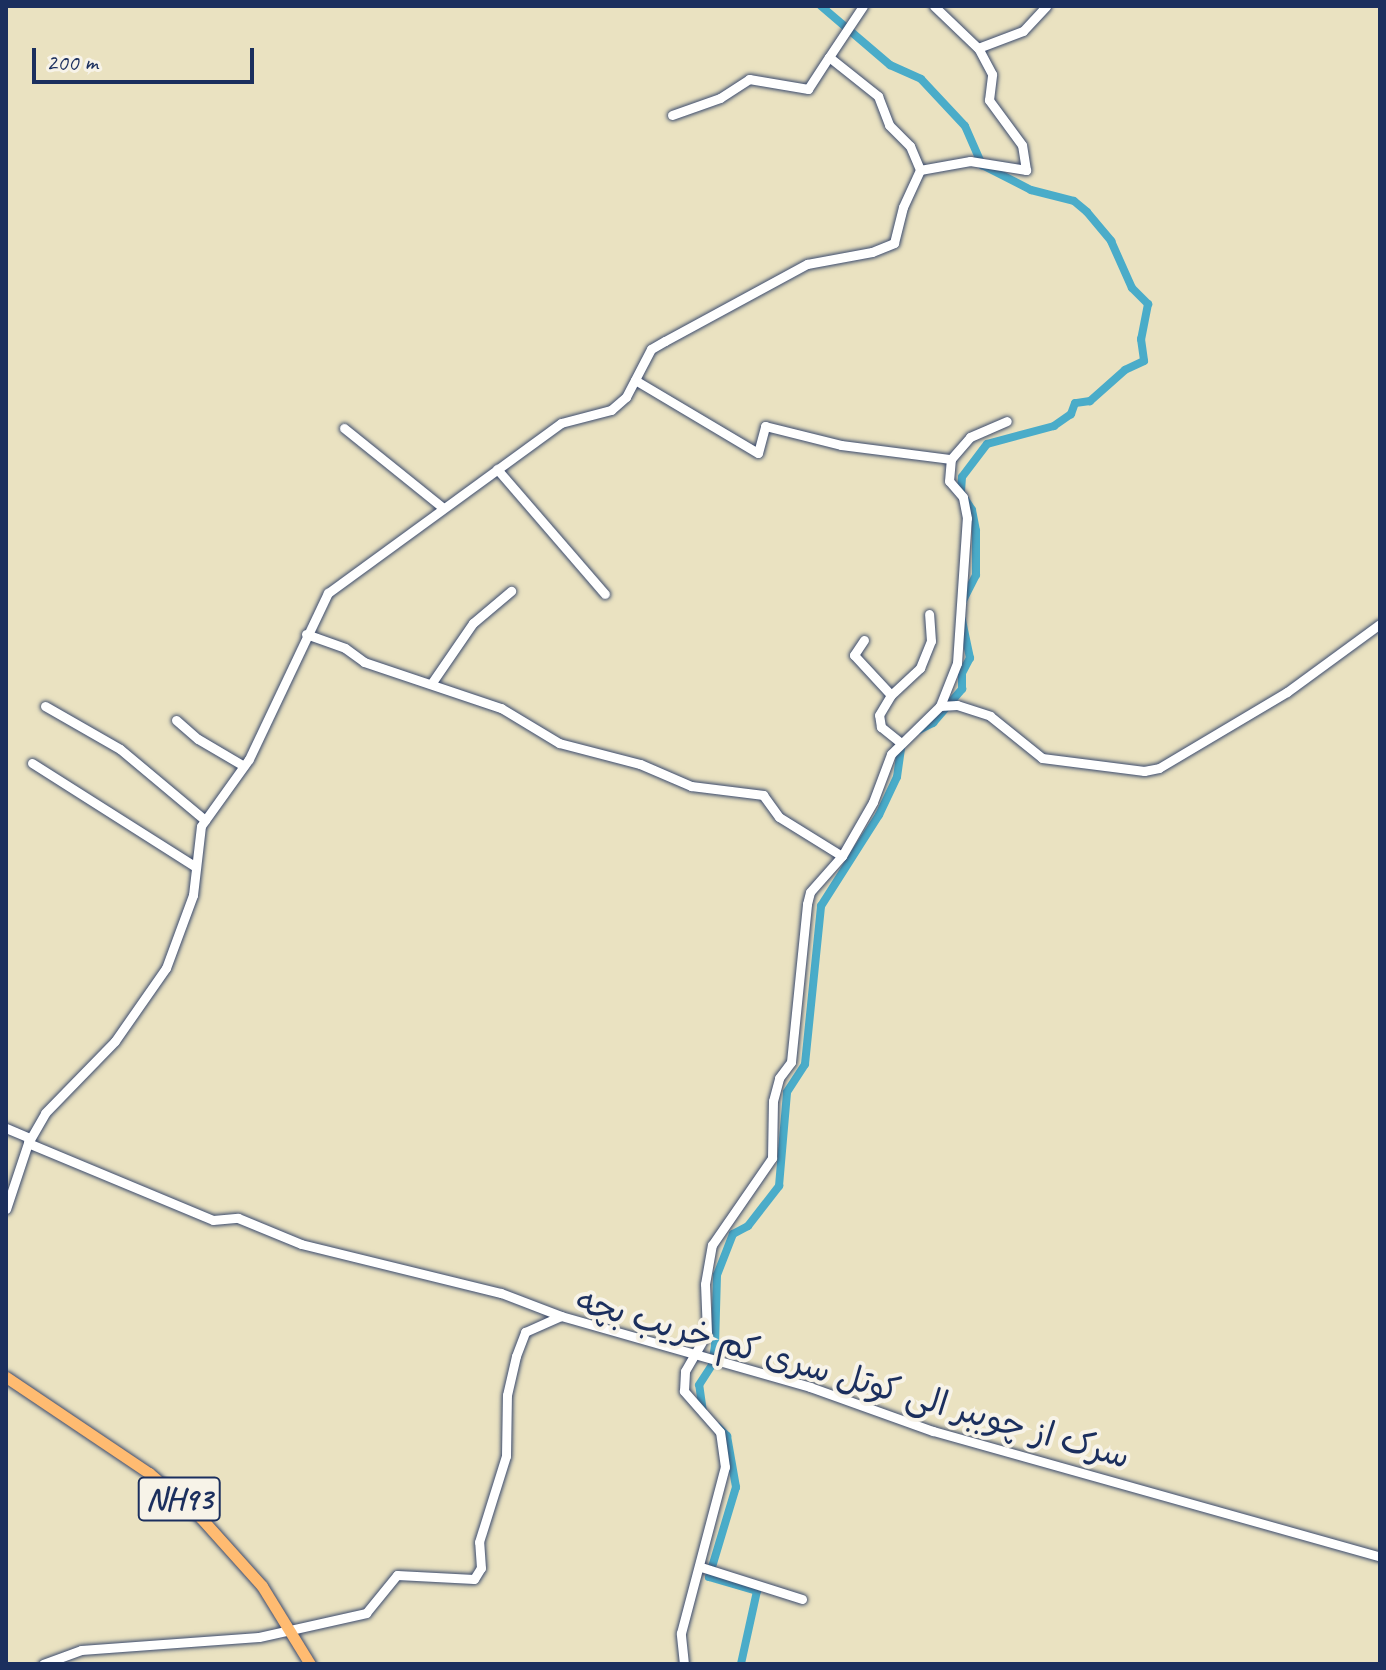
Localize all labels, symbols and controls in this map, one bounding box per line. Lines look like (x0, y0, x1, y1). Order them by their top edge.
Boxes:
scale bar (36, 32, 258, 82)
text: 200 m (46, 47, 98, 77)
street label: سرک از چوببر الی کوتل سری کم خریب بچه (571, 1279, 1135, 1477)
road number: NH93 (137, 1471, 221, 1527)

